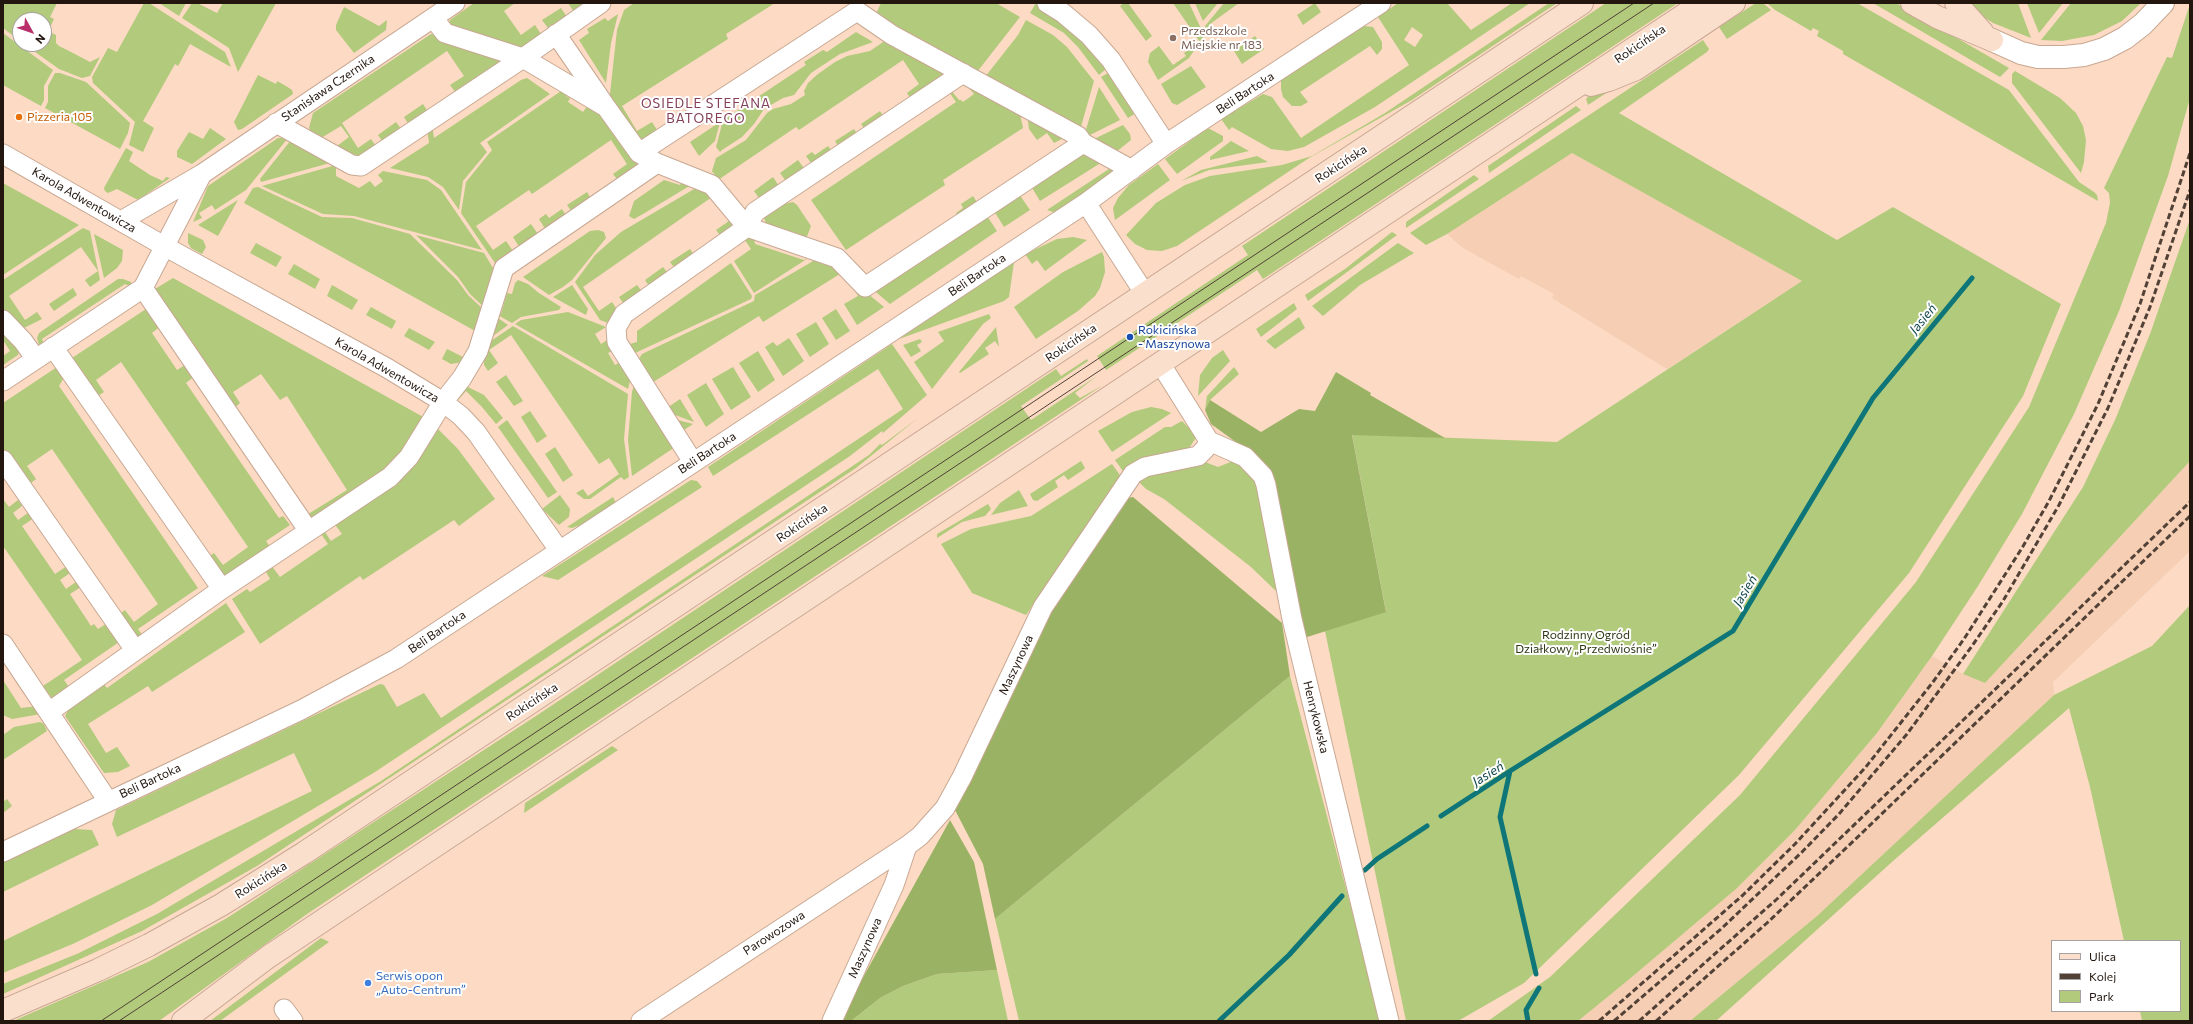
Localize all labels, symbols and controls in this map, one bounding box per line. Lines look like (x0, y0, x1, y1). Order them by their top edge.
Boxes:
north arrow (12, 12, 52, 52)
street label: Rokicińska (1612, 22, 1668, 66)
place label: Przedszkole Miejskie nr 183 (1181, 24, 1262, 52)
text: N (33, 32, 48, 47)
marker: Przedszkole Miejskie nr 183 (1168, 33, 1178, 43)
street label: Stanisława Czernika (279, 51, 377, 125)
street label: Beli Bartoka (1213, 69, 1277, 117)
district label: OSIEDLE STEFANA BATOREGO (641, 96, 771, 127)
place label: Pizzeria 105 (27, 110, 92, 124)
marker: Pizzeria 105 (14, 112, 24, 122)
street label: Rokicińska (1313, 142, 1369, 186)
street label: Karola Adwentowicza (29, 164, 139, 236)
street label: Beli Bartoka (946, 251, 1008, 299)
water label: Jasień (1906, 301, 1940, 337)
street label: Rokicińska (1043, 321, 1099, 365)
place label: Rokicińska - Maszynowa (1138, 323, 1210, 351)
marker: Rokicińska - Maszynowa (1125, 332, 1135, 342)
street label: Karola Adwentowicza (332, 334, 442, 406)
street label: Beli Bartoka (675, 429, 739, 477)
street label: Rokicińska (774, 501, 830, 545)
water label: Jasień (1730, 572, 1760, 610)
street label: Beli Bartoka (406, 608, 468, 656)
park label: Rodzinny Ogród Działkowy „Przedwiośnie” (1515, 628, 1657, 656)
street label: Maszynowa (996, 633, 1036, 697)
street label: Henrykowska (1300, 679, 1332, 755)
street label: Rokicińska (504, 680, 560, 724)
water label: Jasień (1469, 758, 1507, 790)
street label: Beli Bartoka (117, 761, 183, 801)
street label: Rokicińska (232, 858, 290, 902)
street label: Parowozowa (740, 908, 808, 958)
street label: Maszynowa (845, 915, 885, 981)
legend (2051, 940, 2181, 1012)
text: Ulica (2089, 949, 2116, 963)
place label: Serwis opon „Auto-Centrum” (376, 969, 466, 997)
text: Kolej (2089, 969, 2116, 983)
marker: Serwis opon „Auto-Centrum” (363, 978, 373, 988)
text: Park (2089, 989, 2114, 1003)

